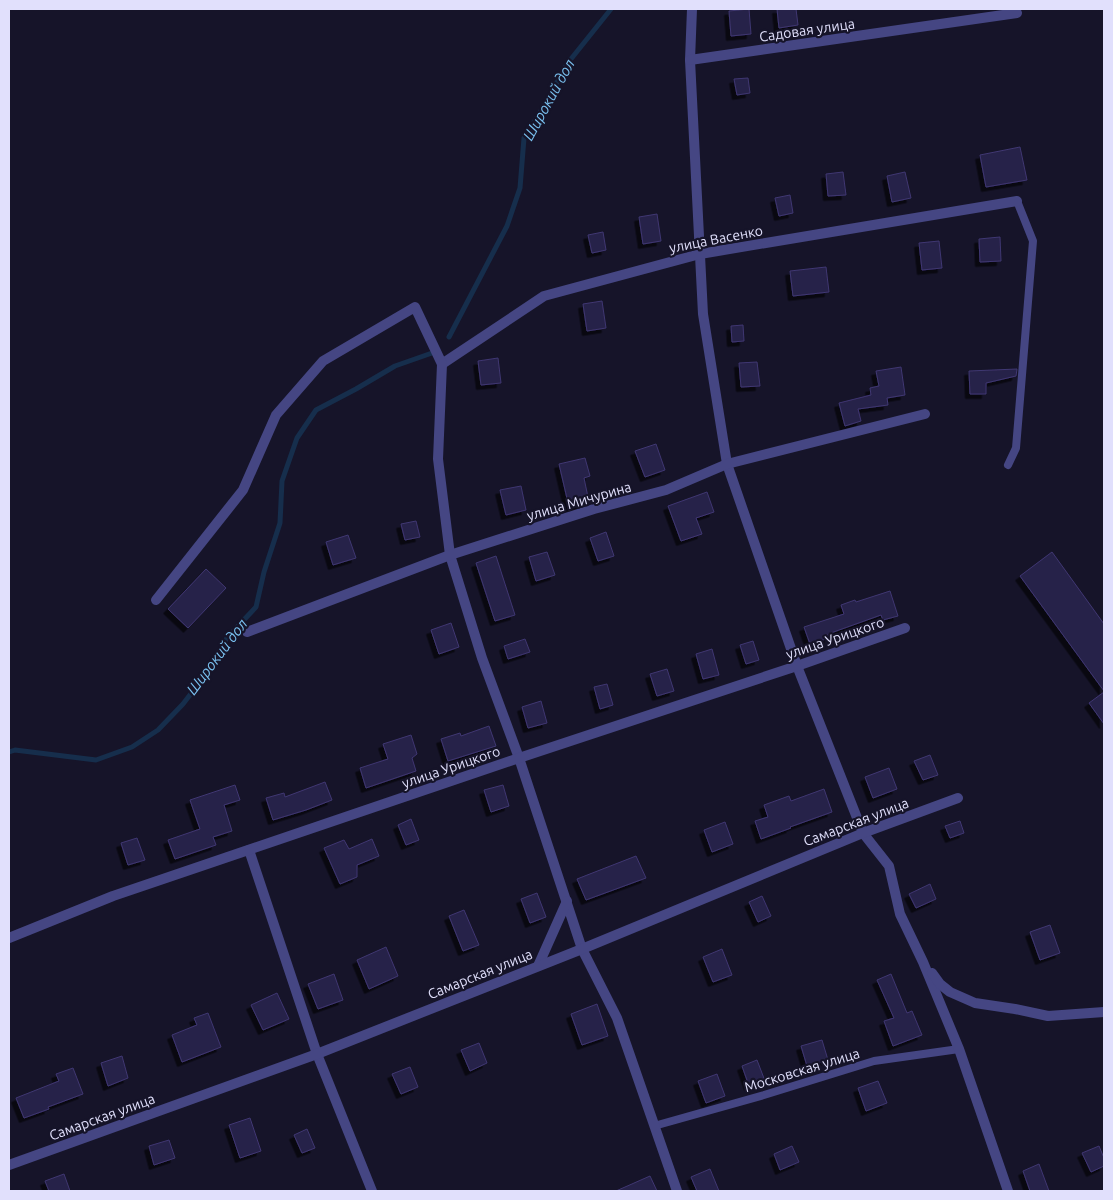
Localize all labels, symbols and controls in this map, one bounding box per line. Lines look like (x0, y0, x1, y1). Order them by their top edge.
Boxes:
street label: Садовая улица (758, 15, 856, 45)
water label: Широкий дол (519, 56, 578, 143)
street label: улица Васенко (668, 222, 764, 256)
street label: улица Мичурина (525, 478, 633, 524)
street label: улица Урицкого (784, 614, 886, 662)
water label: Широкий дол (183, 616, 250, 698)
street label: улица Урицкого (400, 743, 502, 791)
street label: Самарская улица (801, 795, 911, 849)
street label: Самарская улица (425, 946, 535, 1002)
street label: Московская улица (742, 1045, 862, 1095)
street label: Самарская улица (47, 1090, 157, 1144)

